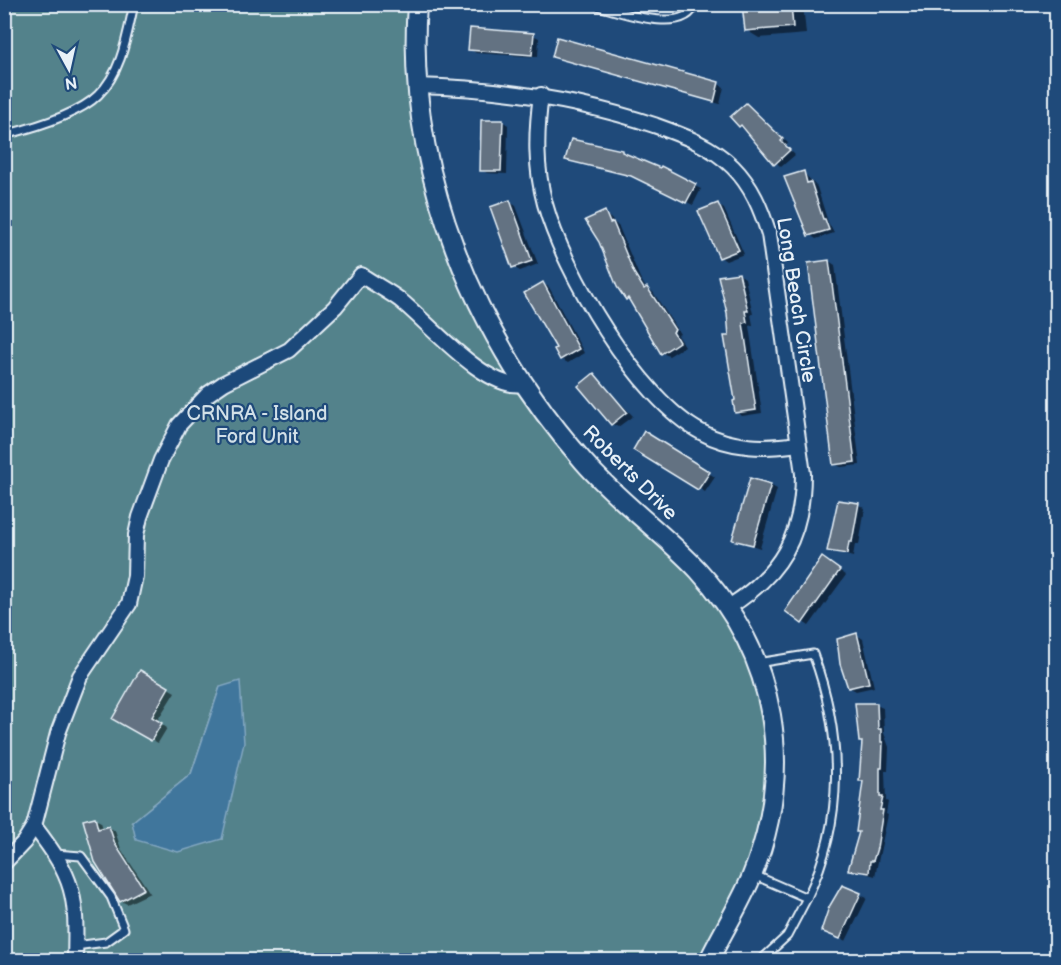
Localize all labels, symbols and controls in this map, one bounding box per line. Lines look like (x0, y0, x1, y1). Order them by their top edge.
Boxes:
north arrow (39, 39, 99, 99)
text: N (64, 72, 78, 93)
street label: Long Beach Circle (771, 216, 821, 384)
park label: CRNRA - Island Ford Unit (187, 402, 327, 449)
street label: Roberts Drive (578, 421, 683, 526)

